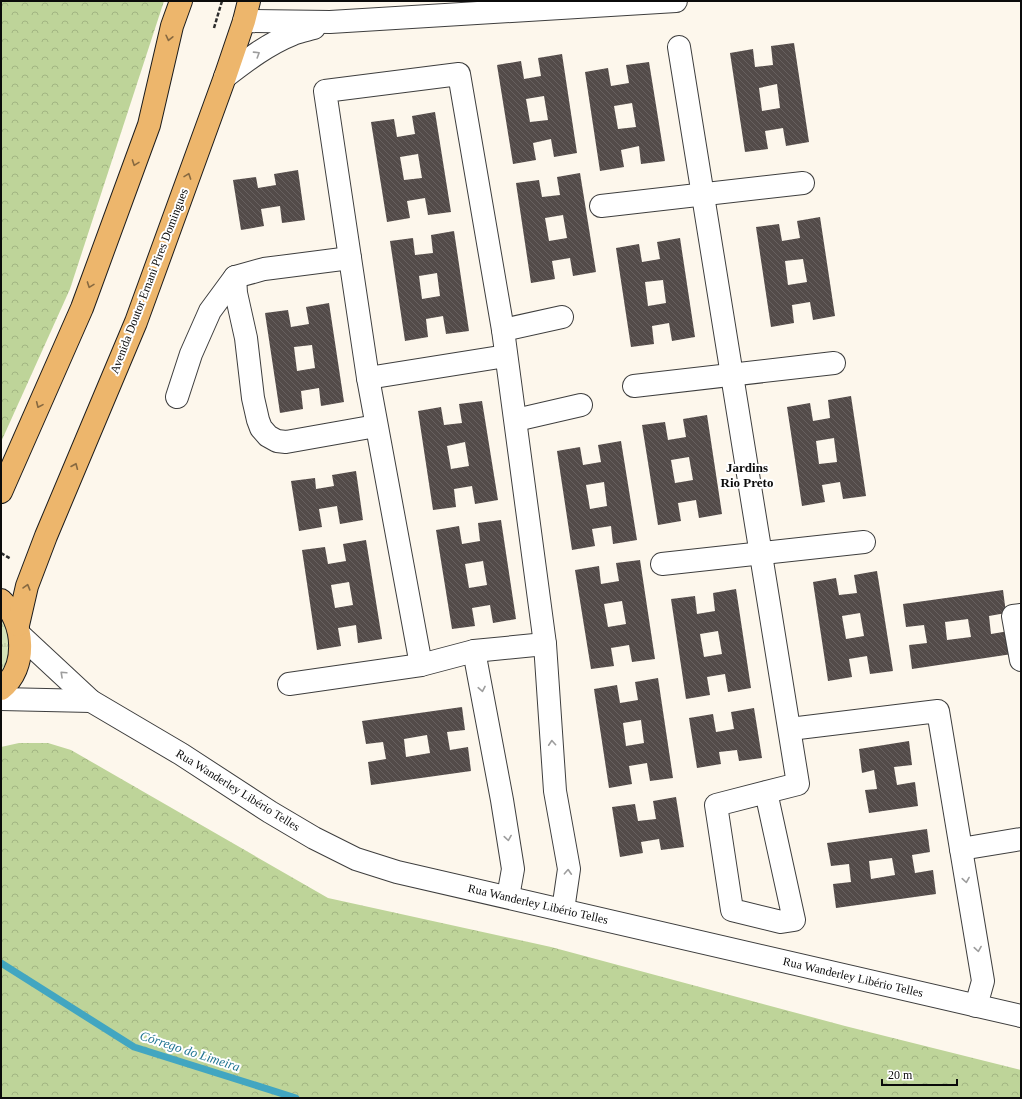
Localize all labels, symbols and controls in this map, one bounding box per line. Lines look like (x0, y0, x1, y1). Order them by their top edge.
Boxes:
one-way arrow (166, 35, 174, 41)
one-way arrow (253, 51, 260, 58)
one-way arrow (131, 160, 140, 167)
one-way arrow (184, 172, 192, 179)
street label: Avenida Doutor Ernani Pires Domingues (107, 186, 191, 376)
one-way arrow (87, 282, 95, 289)
one-way arrow (36, 401, 44, 408)
district label: Jardins Rio Preto (721, 460, 773, 490)
one-way arrow (71, 463, 79, 470)
one-way arrow (22, 584, 31, 591)
one-way arrow (60, 672, 67, 679)
one-way arrow (477, 686, 485, 692)
one-way arrow (548, 740, 557, 746)
street label: Rua Wanderley Libério Telles (173, 746, 303, 834)
one-way arrow (503, 835, 512, 841)
one-way arrow (564, 869, 572, 875)
one-way arrow (961, 877, 970, 883)
street label: Rua Wanderley Libério Telles (467, 881, 610, 927)
one-way arrow (973, 946, 981, 952)
street label: Rua Wanderley Libério Telles (782, 954, 925, 1000)
water label: Córrego do Limeira (138, 1028, 242, 1074)
scale bar (882, 1061, 957, 1087)
text: 20 m (888, 1068, 913, 1082)

